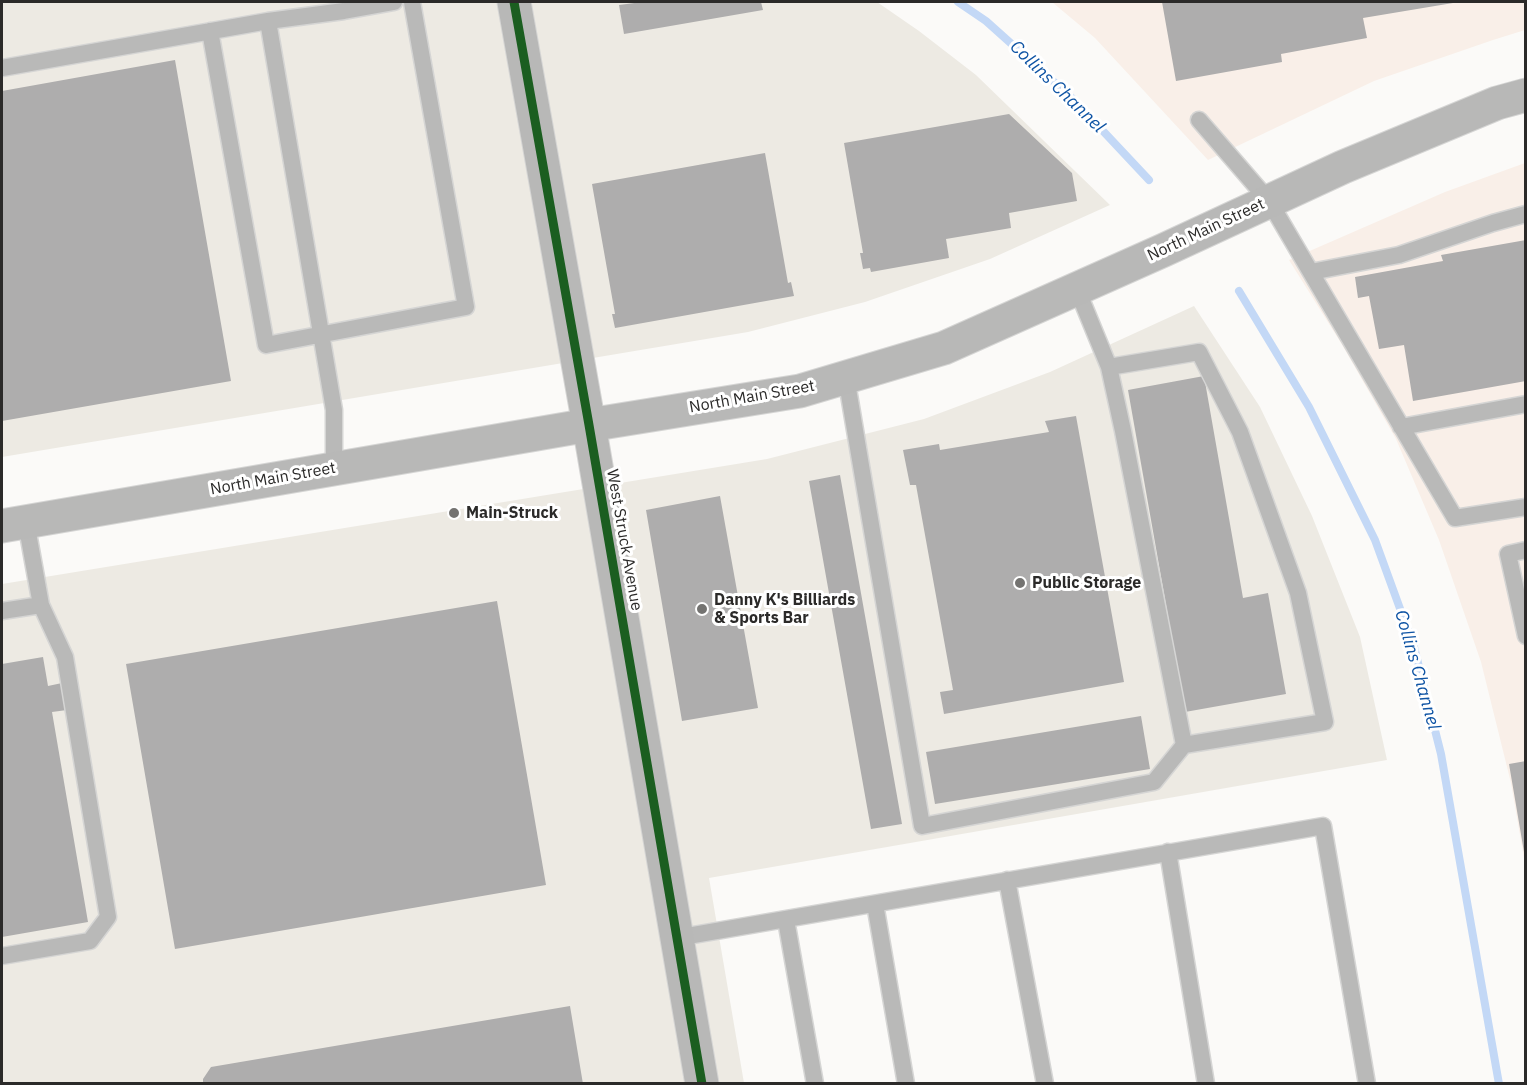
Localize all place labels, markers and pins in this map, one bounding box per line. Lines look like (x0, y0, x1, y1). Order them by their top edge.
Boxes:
place label: Main-Struck (466, 503, 558, 523)
marker: Main-Struck (447, 506, 461, 520)
place label: Public Storage (1032, 573, 1141, 593)
marker: Public Storage (1013, 576, 1027, 590)
place label: Danny K's Billiards & Sports Bar (714, 590, 855, 628)
marker: Danny K's Billiards & Sports Bar (695, 602, 709, 616)

